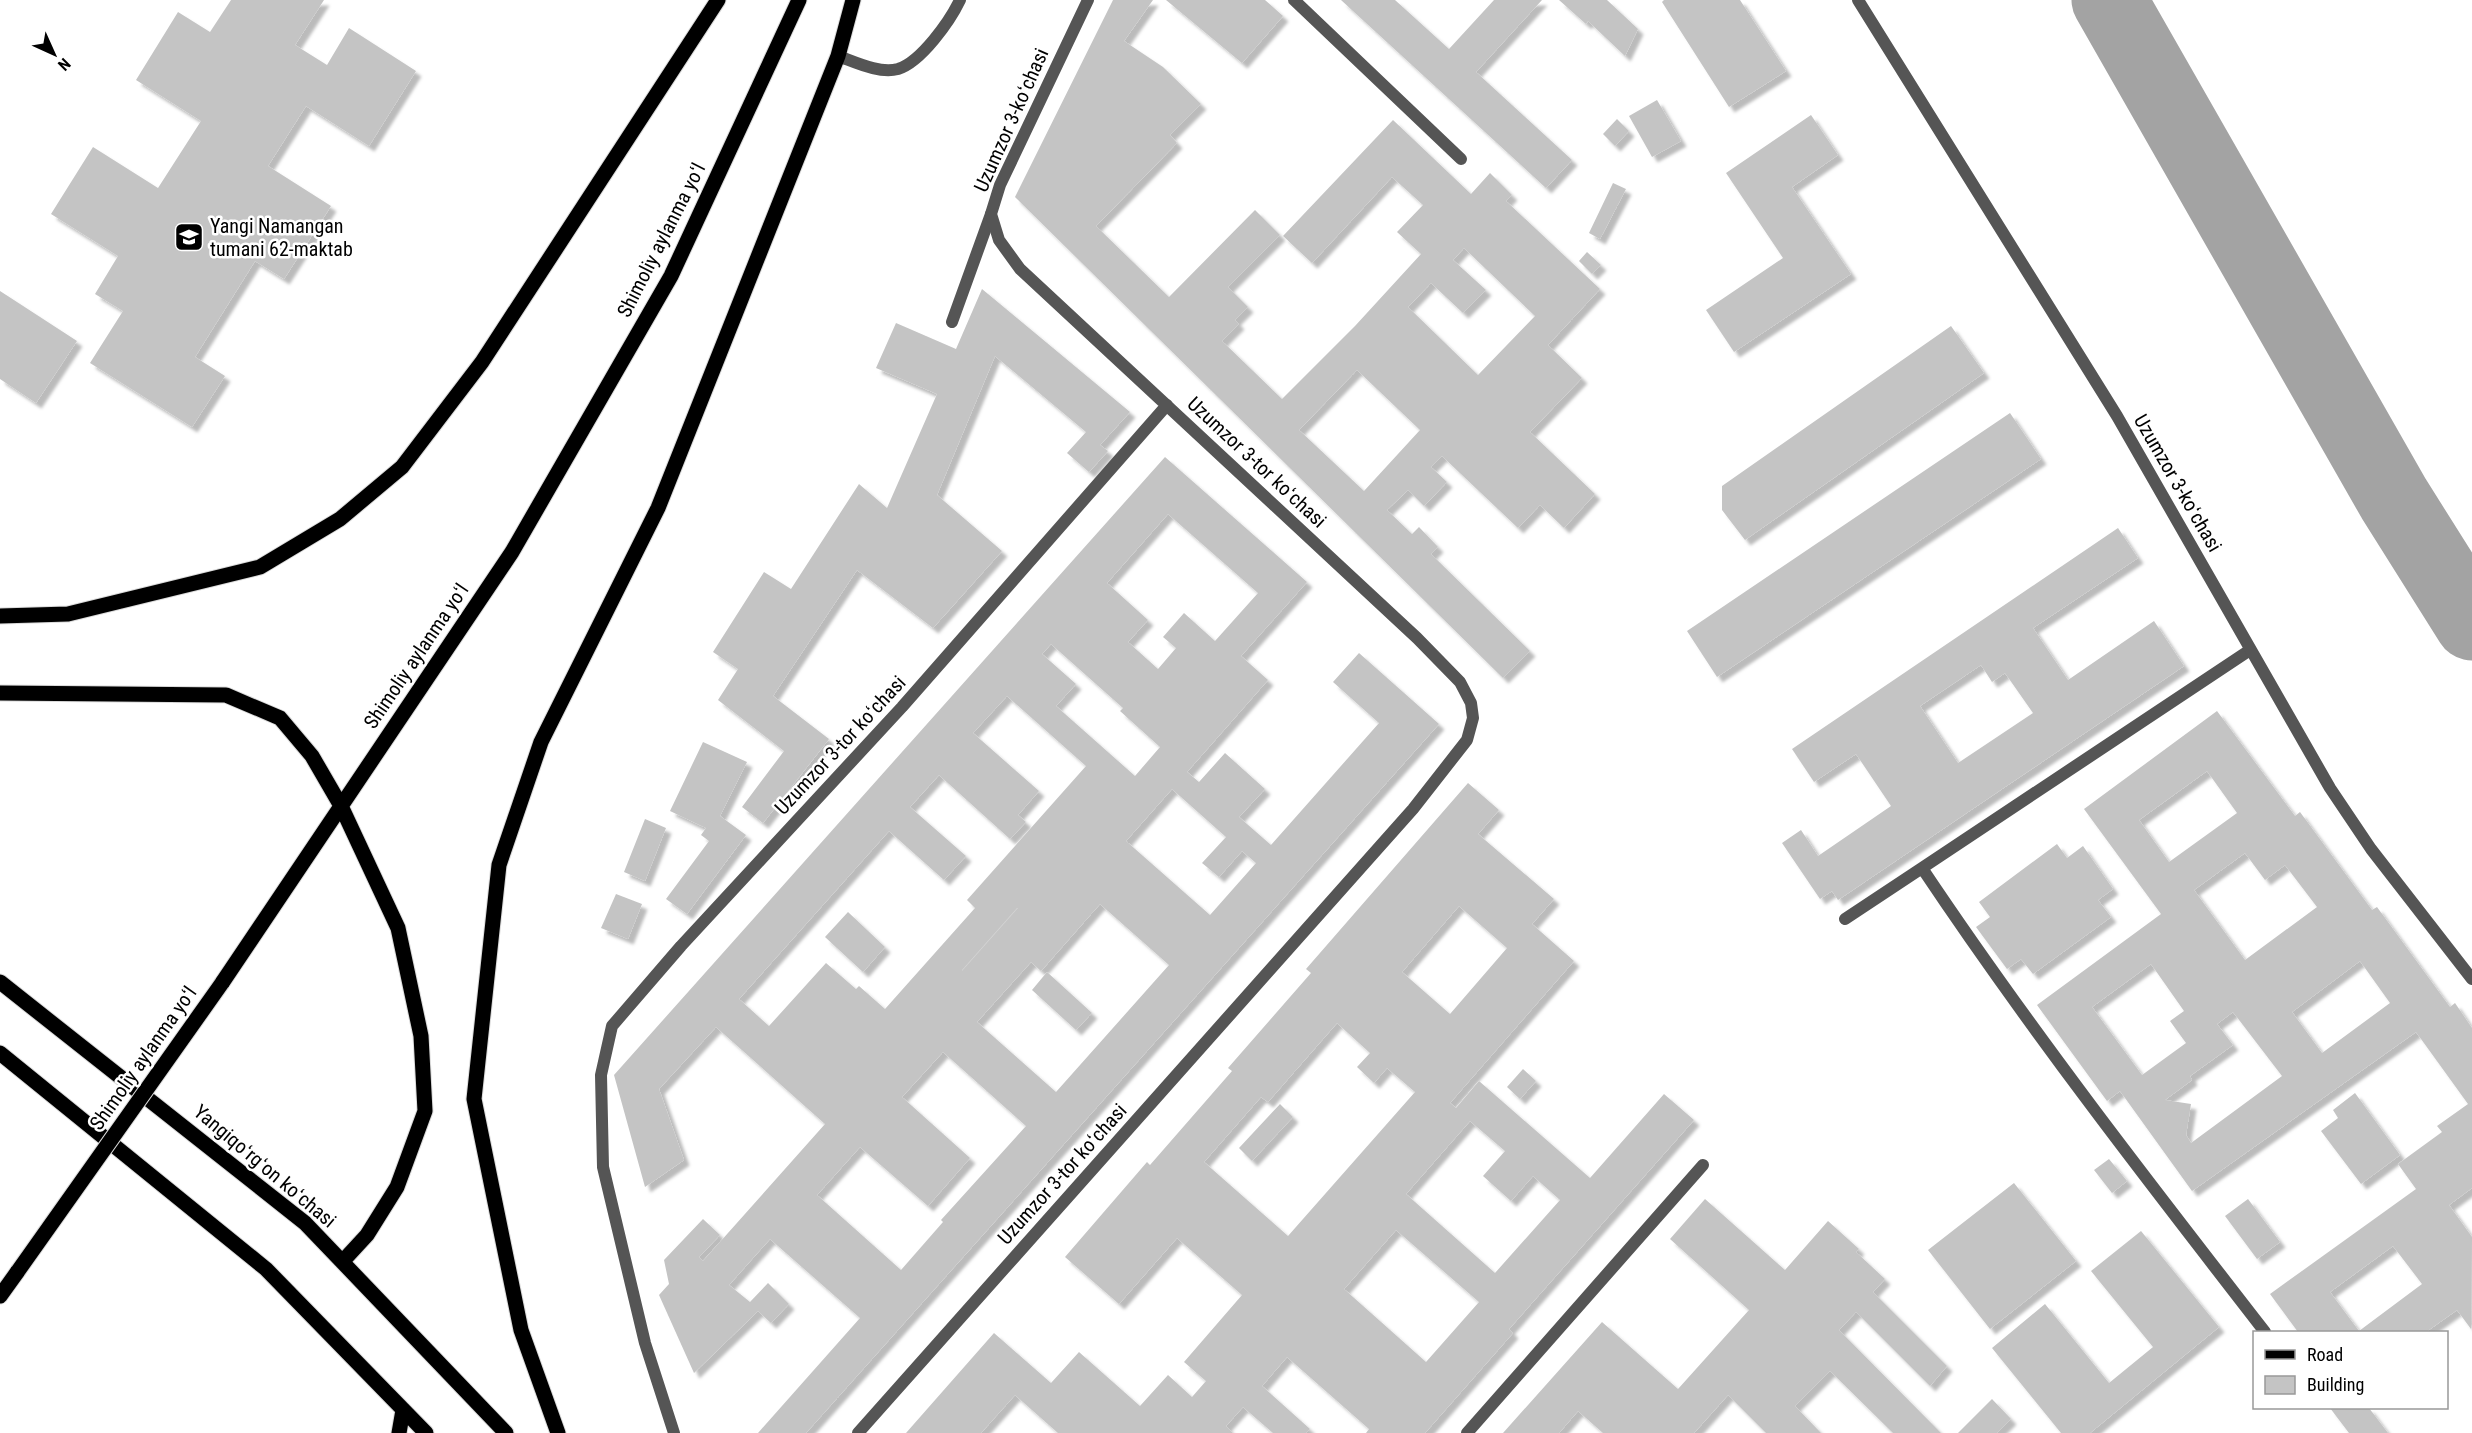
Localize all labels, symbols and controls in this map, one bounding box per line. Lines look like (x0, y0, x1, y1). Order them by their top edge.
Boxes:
north arrow (24, 24, 84, 84)
street label: Uzumzor 3-koʻchasi (969, 44, 1053, 196)
text: N (54, 54, 74, 74)
street label: Shimoliy aylanma yoʻl (612, 159, 710, 321)
place label: Yangi Namangan tumani 62-maktab (210, 214, 353, 261)
school or university icon: Yangi Namangan tumani 62-maktab (173, 221, 205, 253)
street label: Uzumzor 3-tor koʻchasi (1183, 391, 1331, 533)
street label: Uzumzor 3-koʻchasi (2129, 410, 2227, 556)
street label: Shimoliy aylanma yoʻl (359, 579, 473, 733)
street label: Uzumzor 3-tor koʻchasi (769, 671, 911, 819)
street label: Shimoliy aylanma yoʻl (84, 982, 202, 1134)
street label: Uzumzor 3-tor koʻchasi (993, 1099, 1131, 1249)
street label: Yangiqoʻrgʻon koʻchasi (189, 1100, 341, 1232)
legend (2253, 1331, 2448, 1409)
text: Road (2307, 1344, 2343, 1365)
text: Building (2307, 1374, 2364, 1395)

